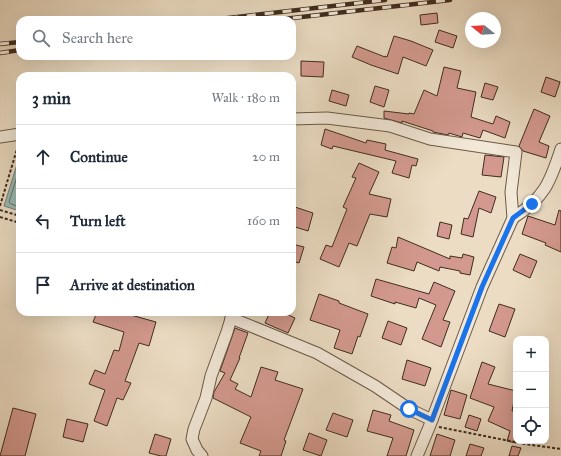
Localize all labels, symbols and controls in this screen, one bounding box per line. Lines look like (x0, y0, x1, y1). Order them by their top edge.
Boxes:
north arrow (465, 12, 501, 48)
search box (16, 16, 296, 60)
icon: search (30, 27, 52, 49)
text: Search here (62, 29, 133, 47)
text: 3 min (32, 88, 71, 109)
text: Walk · 180 m (211, 90, 280, 106)
icon: ahead (32, 146, 54, 168)
text: Continue (70, 148, 128, 166)
text: 20 m (252, 149, 280, 165)
route end (523, 195, 541, 213)
icon: left (32, 210, 54, 232)
text: Turn left (70, 212, 126, 230)
text: 160 m (247, 213, 280, 229)
icon: arrive (32, 274, 54, 296)
text: Arrive at destination (70, 276, 195, 294)
map controls (513, 336, 549, 444)
button: + (513, 336, 549, 372)
button: − (513, 372, 549, 408)
route start (400, 400, 418, 418)
button: locate (513, 408, 549, 444)

